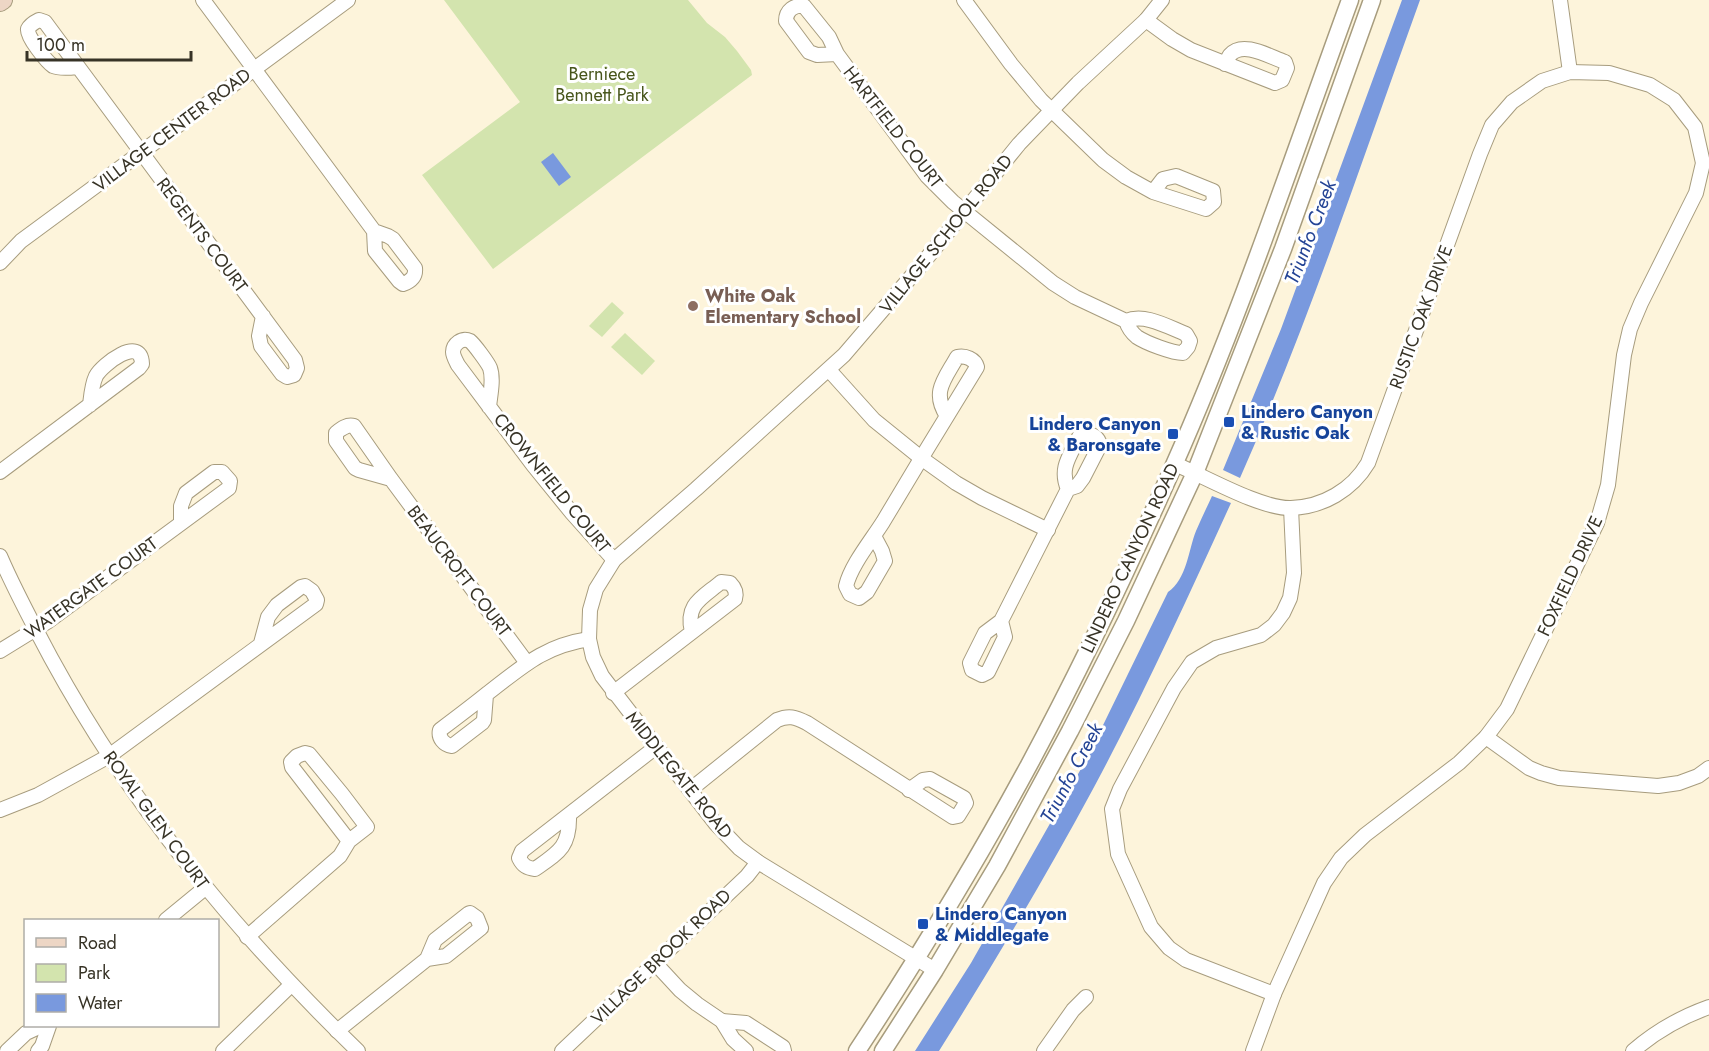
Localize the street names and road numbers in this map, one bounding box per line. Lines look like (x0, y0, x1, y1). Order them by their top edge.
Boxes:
street label: HARTFIELD COURT (837, 60, 949, 194)
street label: VILLAGE CENTER ROAD (88, 62, 256, 198)
street label: VILLAGE SCHOOL ROAD (873, 149, 1019, 319)
street label: REGENTS COURT (150, 172, 254, 298)
street label: RUSTIC OAK DRIVE (1383, 241, 1459, 393)
street label: CROWNFIELD COURT (487, 408, 617, 559)
street label: LINDERO CANYON ROAD (1075, 459, 1185, 657)
street label: BEAUCROFT COURT (401, 500, 517, 643)
street label: FOXFIELD DRIVE (1531, 511, 1609, 641)
street label: WATERGATE COURT (19, 530, 163, 645)
street label: MIDDLEGATE ROAD (619, 706, 739, 844)
street label: ROYAL GLEN COURT (97, 746, 215, 895)
street label: VILLAGE BROOK ROAD (585, 883, 737, 1031)

